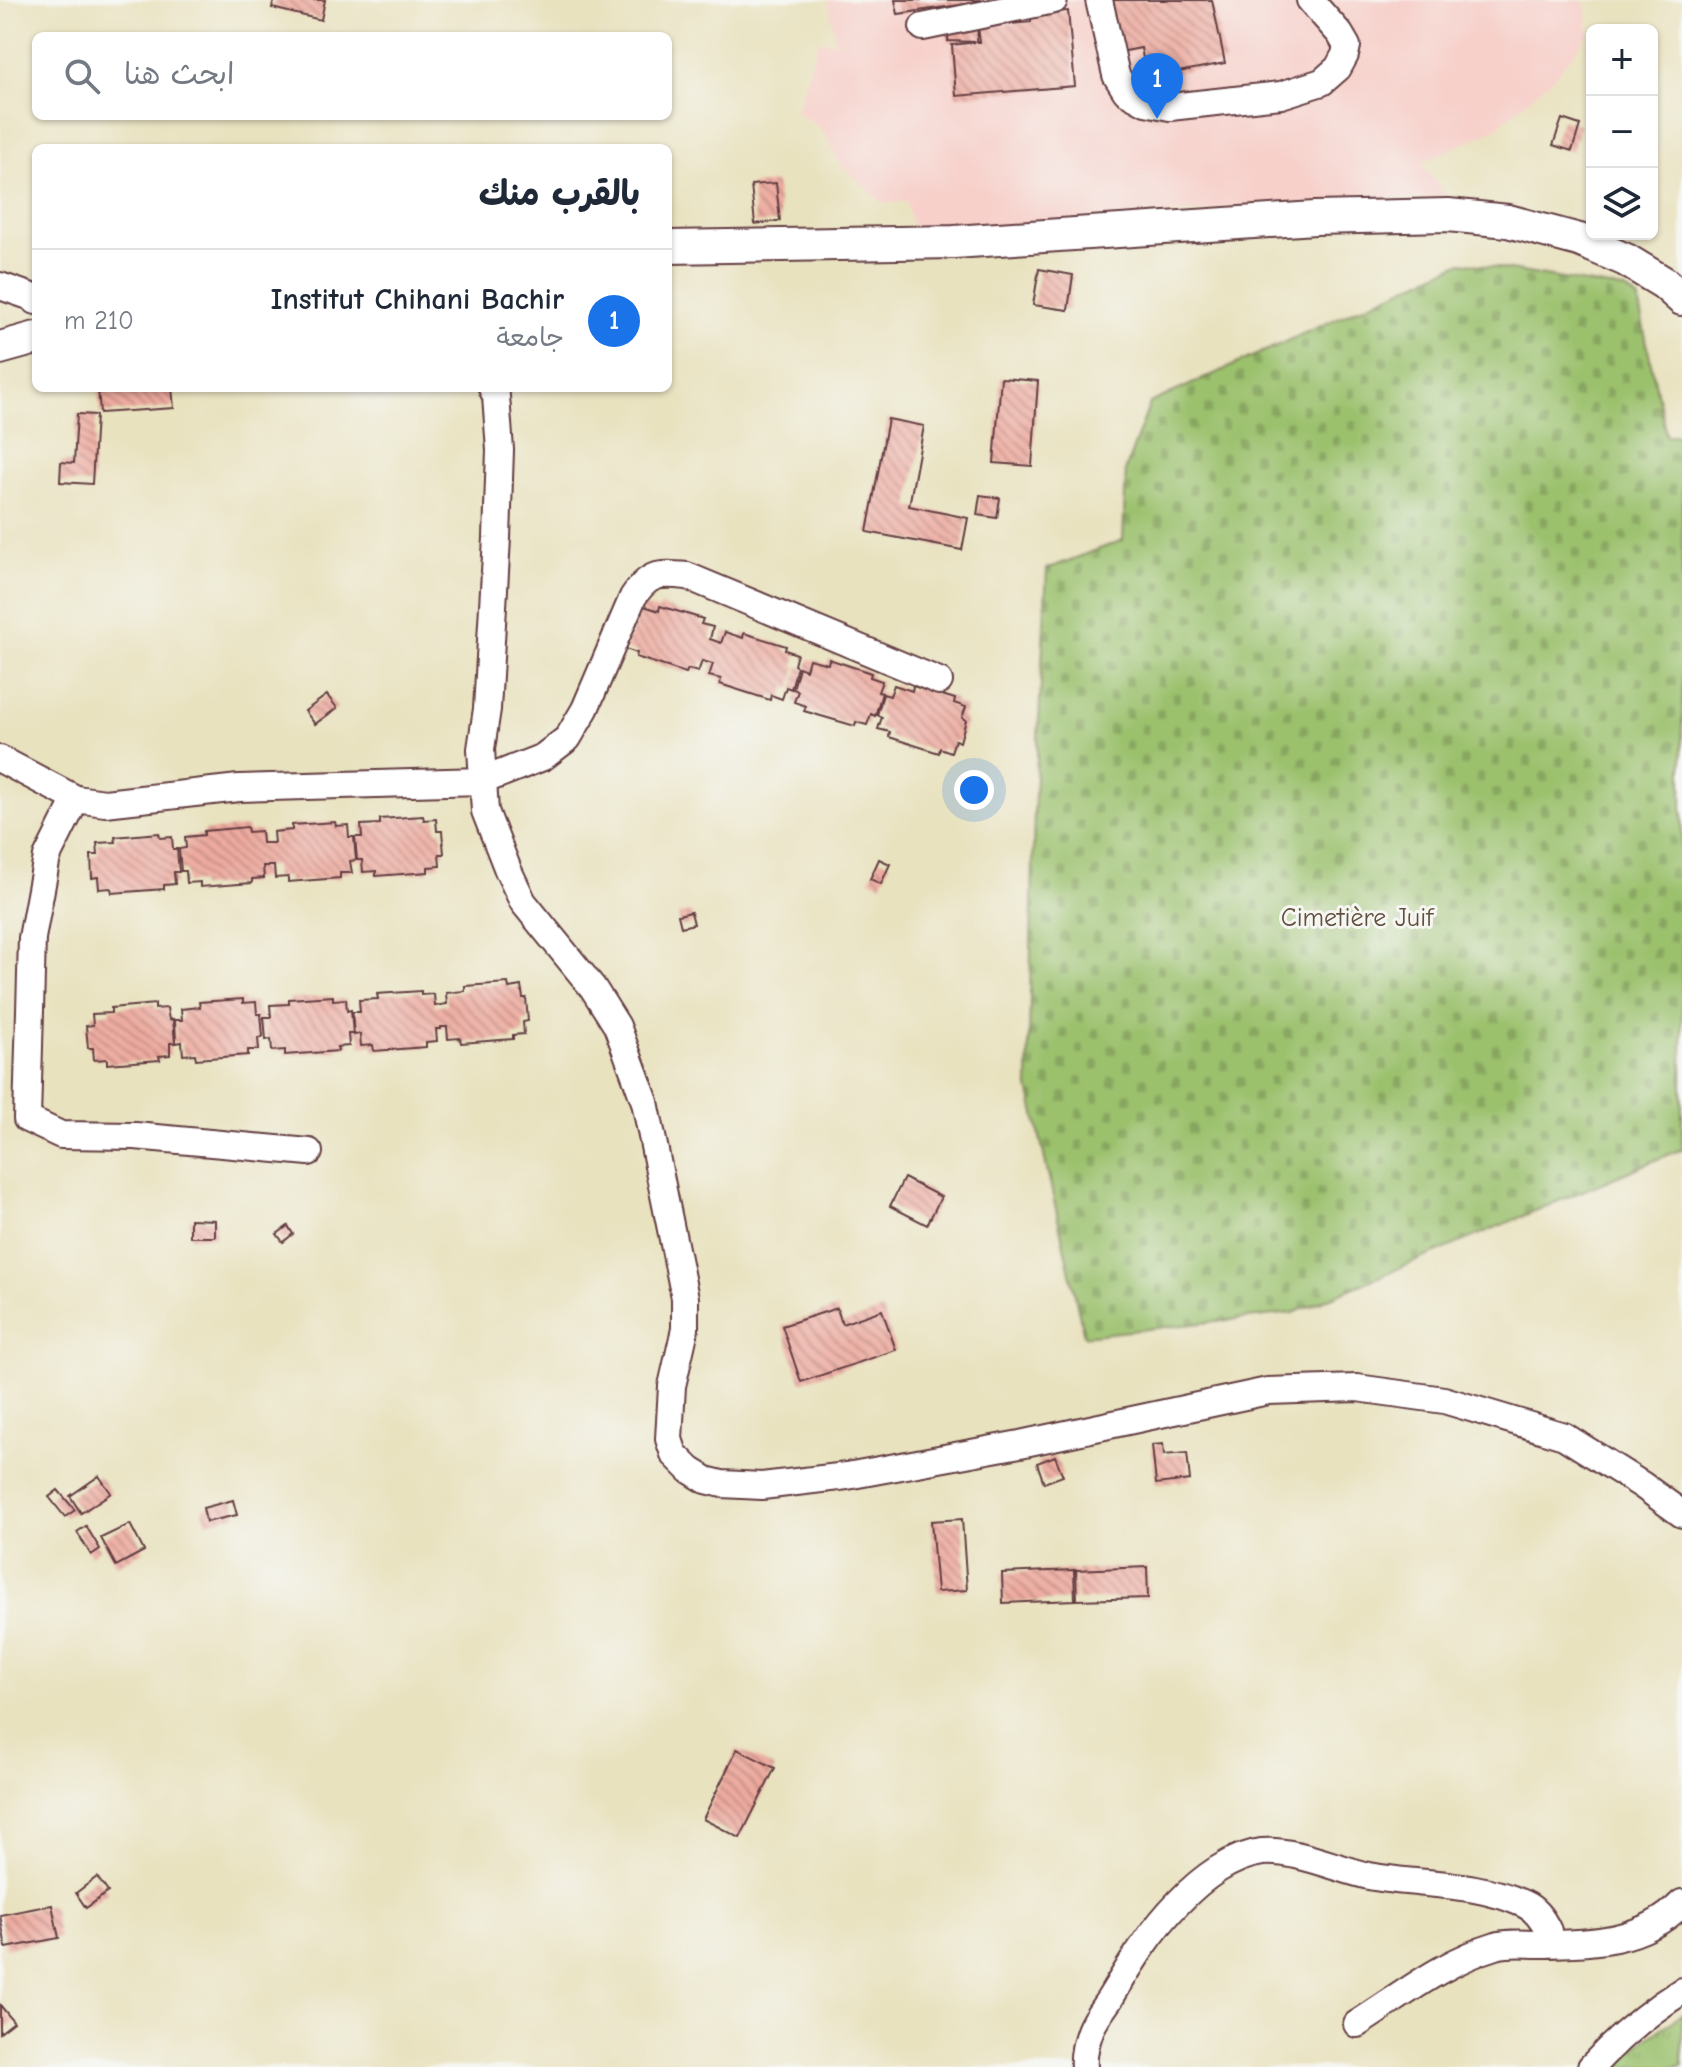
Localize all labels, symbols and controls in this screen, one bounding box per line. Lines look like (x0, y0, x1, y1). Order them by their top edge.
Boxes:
map controls (1586, 24, 1658, 240)
button: + (1586, 24, 1658, 96)
search box (32, 32, 672, 120)
pin: 1 (1131, 53, 1183, 119)
icon: search (60, 54, 104, 98)
text: ابحث هنا (124, 57, 234, 92)
button: − (1586, 96, 1658, 168)
button: layers (1586, 168, 1658, 240)
text: بالقرب منك (479, 174, 640, 214)
text: Institut Chihani Bachir (270, 282, 564, 317)
text: 210 m (64, 306, 134, 336)
text: 1 (609, 306, 619, 336)
text: جامعة (496, 323, 564, 353)
your location (954, 770, 994, 810)
park label: Cimetière Juif (1281, 903, 1435, 933)

